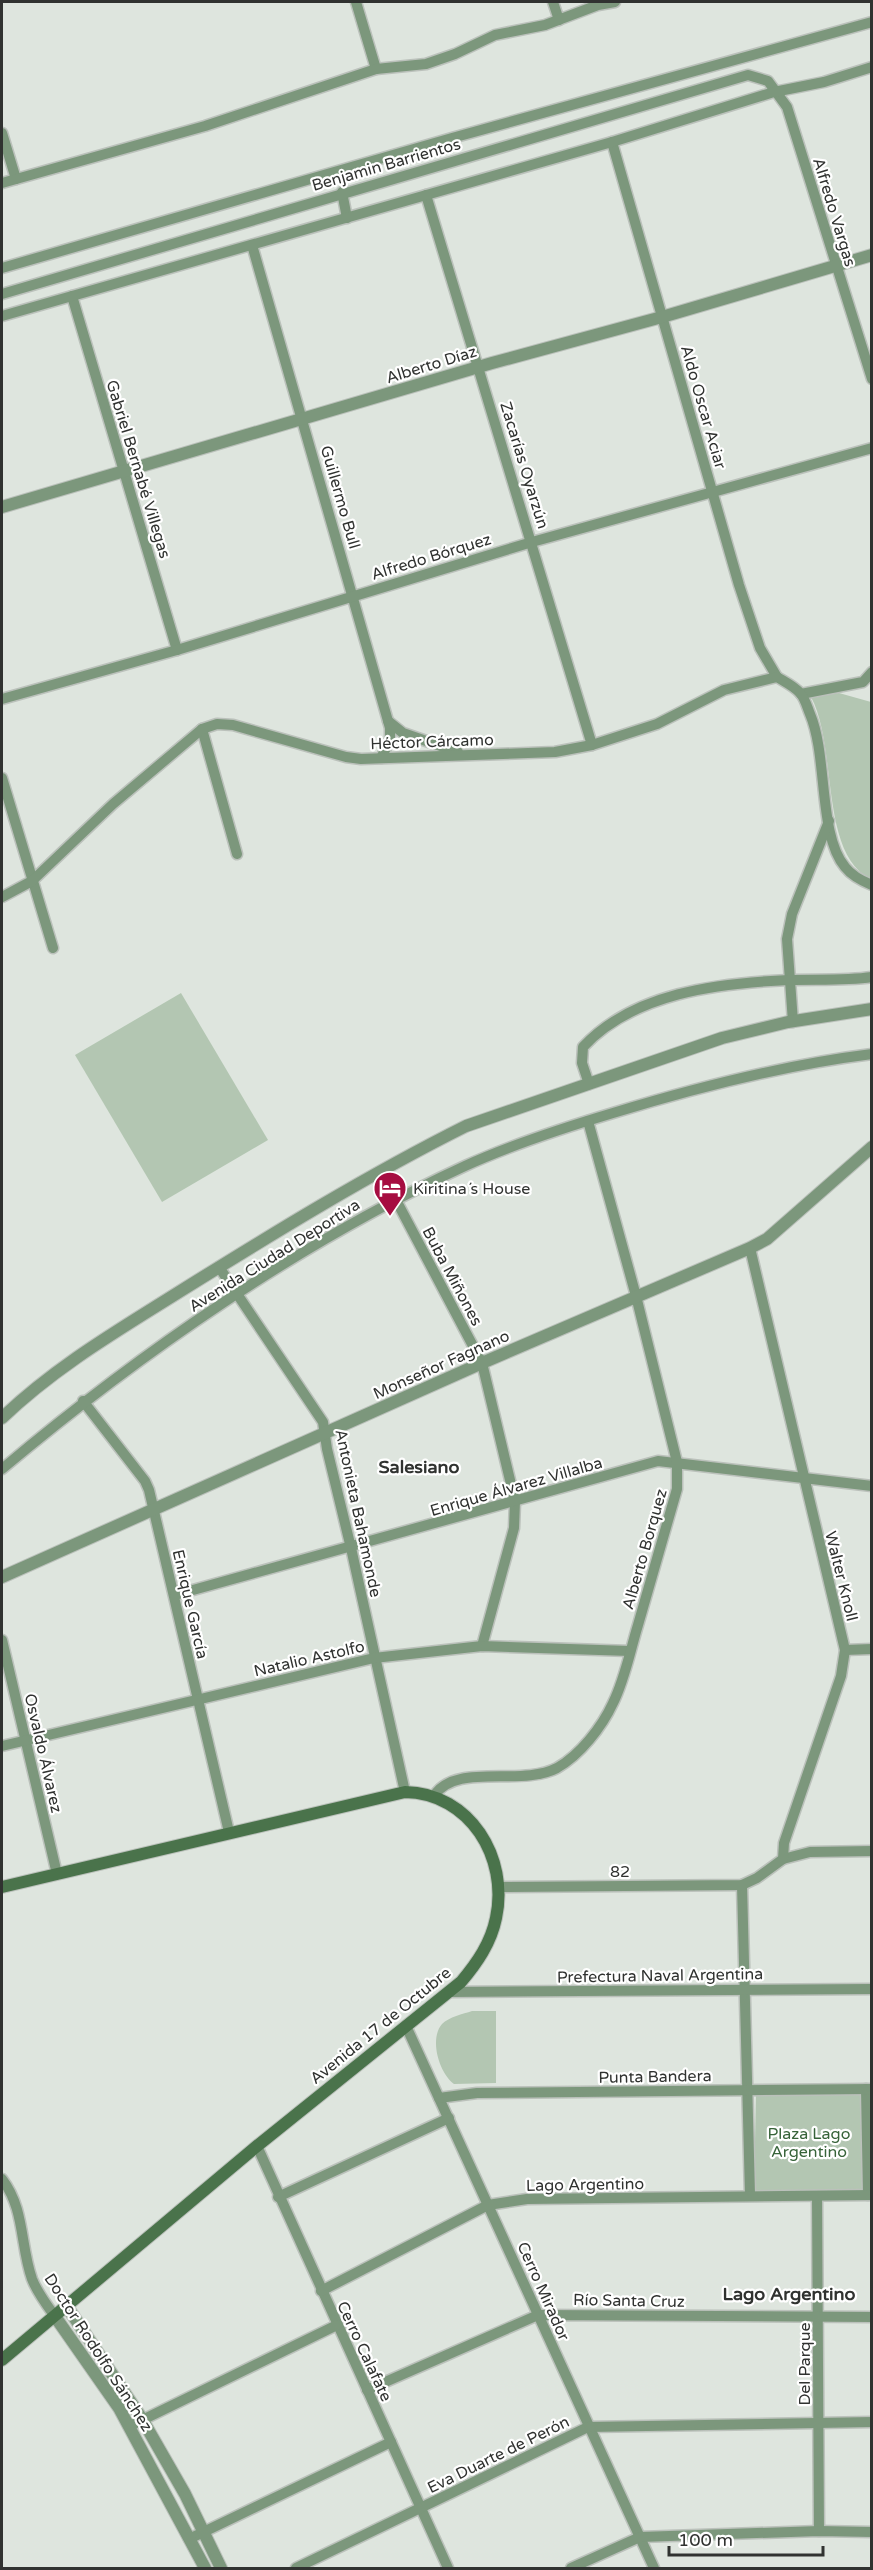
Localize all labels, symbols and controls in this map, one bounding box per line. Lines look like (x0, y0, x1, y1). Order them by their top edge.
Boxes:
street label: Benjamin Barrientos (310, 134, 463, 196)
street label: Alfredo Vargas (808, 155, 860, 269)
street label: Alberto Díaz (384, 342, 479, 388)
street label: Aldo Oscar Aciar (676, 343, 730, 472)
street label: Gabriel Bernabé Villegas (101, 378, 175, 561)
street label: Zacarías Oyarzún (495, 399, 553, 531)
street label: Guillermo Bull (316, 443, 364, 551)
street label: Alfredo Bórquez (369, 529, 494, 585)
street label: Héctor Cárcamo (370, 730, 494, 754)
hotel icon: Kiritina´s House (372, 1170, 408, 1217)
place label: Kiritina´s House (413, 1179, 530, 1199)
street label: Avenida Ciudad Deportiva (185, 1195, 364, 1317)
street label: Buba Miñones (418, 1224, 487, 1329)
street label: Monseñor Fagnano (370, 1326, 513, 1404)
street label: Antonieta Bahamonde (330, 1427, 386, 1599)
street label: Enrique Álvarez Villalba (428, 1453, 605, 1521)
district label: Salesiano (378, 1456, 460, 1478)
street label: Alberto Borquez (618, 1487, 672, 1612)
street label: Walter Knoll (820, 1529, 862, 1623)
street label: Enrique García (168, 1548, 212, 1661)
street label: Natalio Astolfo (252, 1636, 367, 1681)
street label: Osvaldo Álvarez (20, 1692, 66, 1815)
street label: 82 (610, 1862, 630, 1882)
street label: Avenida 17 de Octubre (306, 1963, 455, 2089)
street label: Prefectura Naval Argentina (557, 1964, 763, 1988)
street label: Punta Bandera (598, 2066, 712, 2088)
park label: Plaza Lago Argentino (768, 2124, 850, 2162)
street label: Lago Argentino (526, 2174, 644, 2196)
street label: Cerro Mirador (512, 2239, 574, 2345)
street label: Doctor Rodolfo Sánchez (40, 2270, 157, 2435)
district label: Lago Argentino (723, 2283, 856, 2305)
street label: Río Santa Cruz (573, 2290, 685, 2312)
street label: Cerro Calafate (332, 2298, 396, 2405)
street label: Del Parque (795, 2322, 815, 2406)
street label: Eva Duarte de Perón (424, 2412, 573, 2498)
scale bar (669, 2519, 824, 2557)
text: 100 m (678, 2529, 733, 2551)

